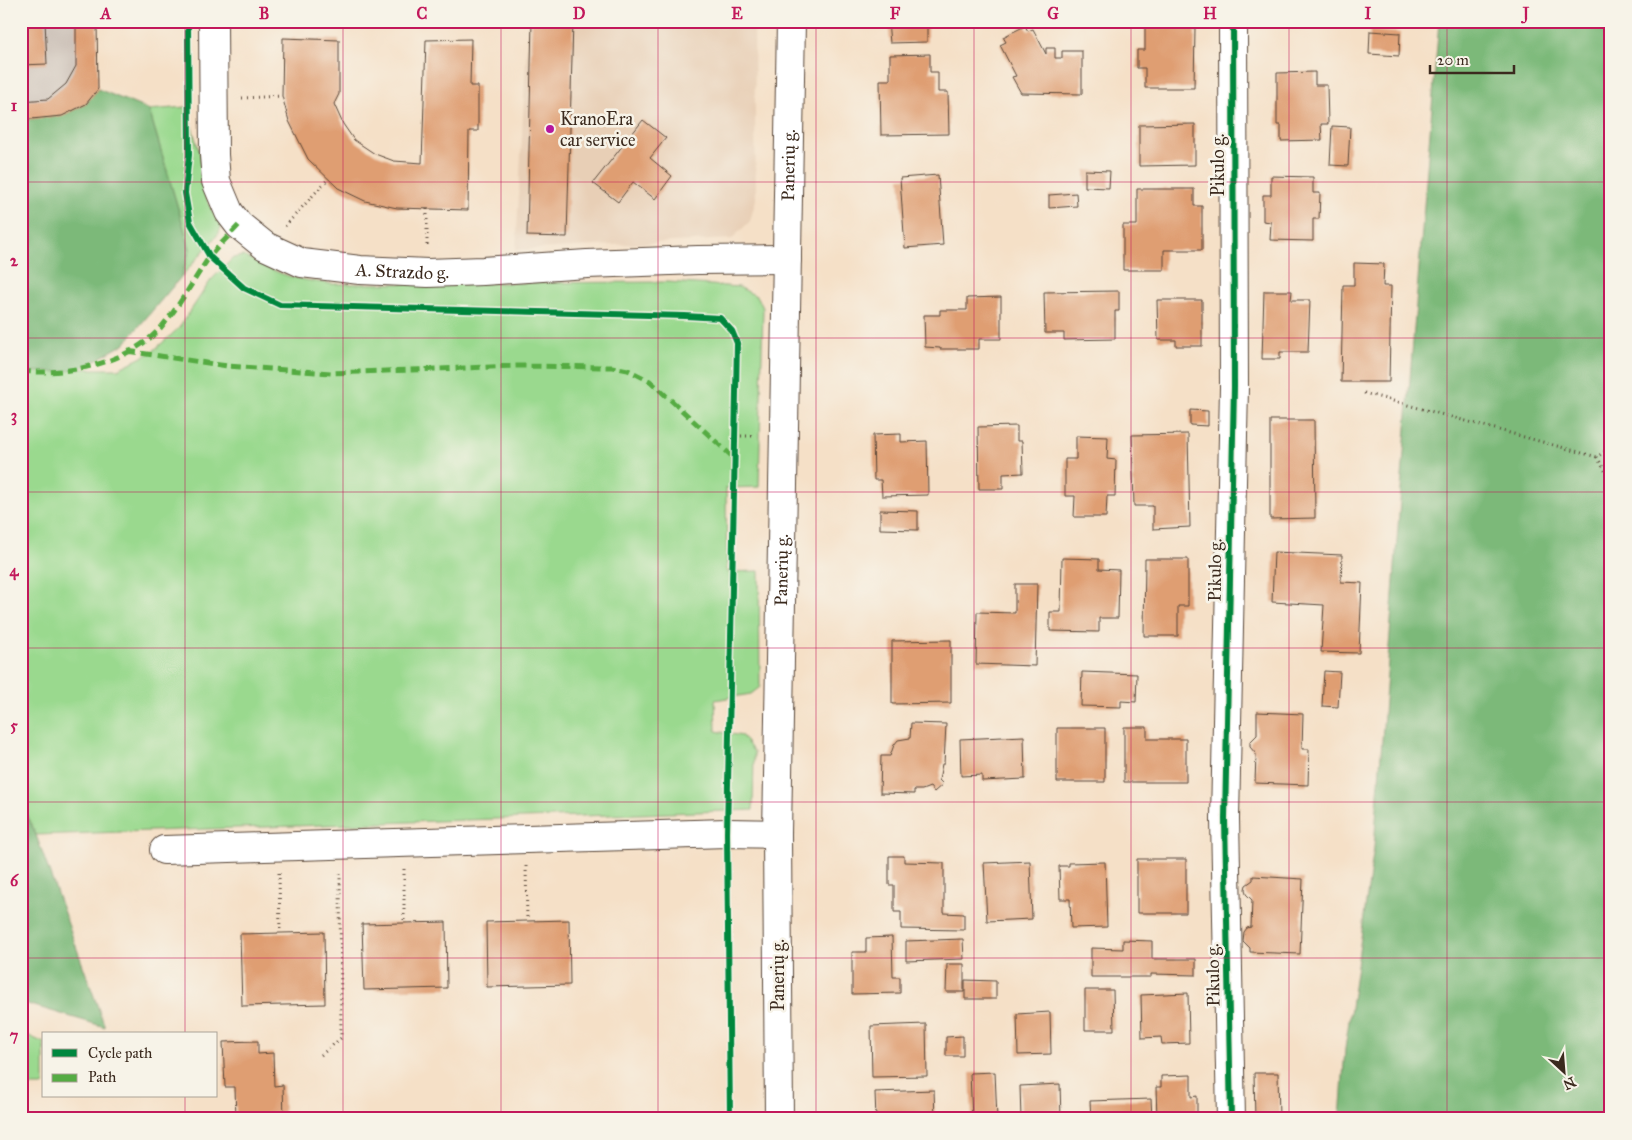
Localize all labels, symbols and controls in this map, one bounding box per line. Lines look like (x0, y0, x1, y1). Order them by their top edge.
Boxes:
text: A (100, 4, 112, 23)
text: B (259, 4, 269, 23)
text: C (417, 4, 428, 23)
text: D (573, 4, 586, 23)
text: E (731, 4, 743, 23)
text: F (890, 4, 901, 23)
text: G (1047, 4, 1059, 23)
text: H (1203, 4, 1217, 23)
text: I (1365, 4, 1372, 23)
text: J (1521, 4, 1530, 24)
scale bar (1430, 42, 1513, 74)
text: 20 m (1437, 51, 1469, 69)
text: 1 (11, 96, 18, 115)
place label: KranoEra car service (560, 108, 636, 151)
marker: KranoEra car service (544, 123, 556, 135)
street label: Panerių g. (777, 129, 801, 201)
street label: Pikulo g. (1207, 133, 1230, 197)
text: 2 (10, 251, 19, 270)
street label: A. Strazdo g. (354, 259, 449, 285)
text: 3 (11, 406, 17, 426)
street label: Panerių g. (770, 534, 794, 606)
street label: Pikulo g. (1203, 538, 1228, 602)
text: 4 (10, 561, 20, 581)
text: 5 (10, 716, 18, 735)
text: 6 (10, 871, 19, 890)
street label: Panerių g. (767, 939, 790, 1011)
street label: Pikulo g. (1201, 943, 1226, 1007)
text: 7 (10, 1026, 19, 1045)
legend (42, 1032, 218, 1098)
text: Cycle path (88, 1044, 153, 1062)
north arrow (1540, 1048, 1590, 1098)
text: Path (88, 1068, 117, 1086)
text: N (1560, 1073, 1579, 1094)

